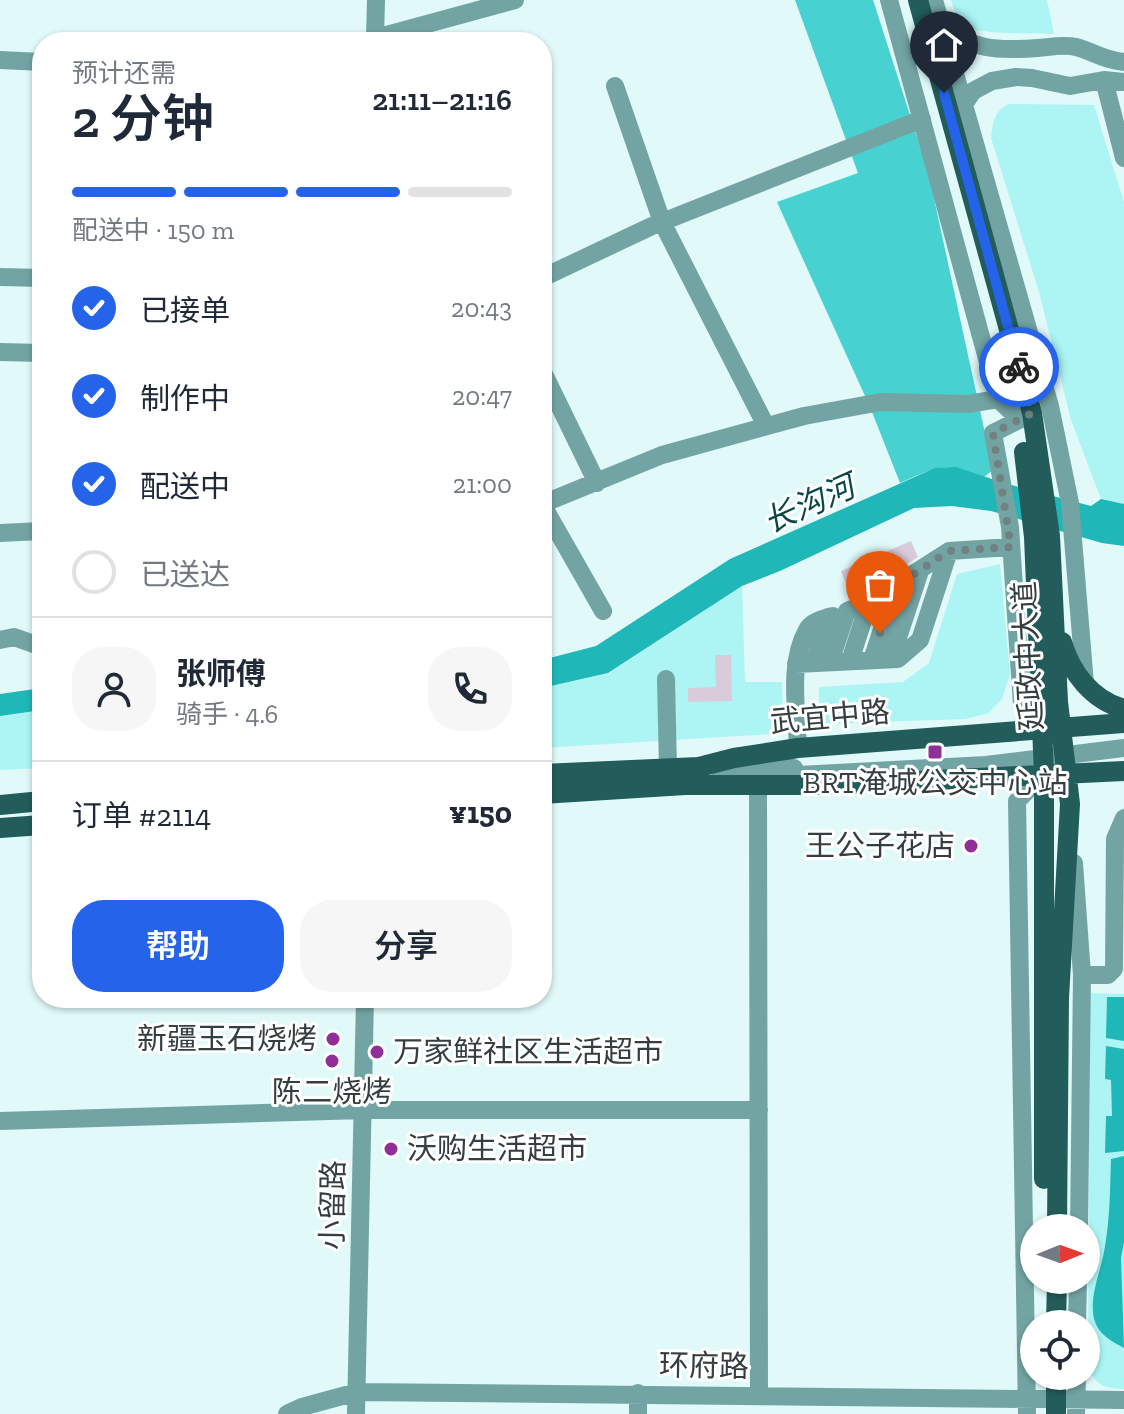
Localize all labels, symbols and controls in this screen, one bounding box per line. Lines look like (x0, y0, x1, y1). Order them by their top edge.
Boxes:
pin (910, 11, 978, 93)
icon: home (922, 23, 966, 67)
text: 预计还需 (72, 57, 176, 89)
text: 21:11–21:16 (372, 82, 512, 118)
text: 2 分钟 (72, 88, 214, 150)
text: 配送中 · 150 m (72, 214, 234, 246)
icon: check (72, 286, 116, 330)
text: 20:43 (451, 292, 512, 324)
text: 已接单 (140, 293, 230, 329)
courier (979, 327, 1059, 407)
icon: bike (997, 345, 1041, 389)
icon: check (72, 374, 116, 418)
text: 20:47 (452, 380, 512, 412)
text: 制作中 (140, 381, 230, 417)
icon: check (72, 462, 116, 506)
water label: 长沟河 (757, 465, 866, 541)
text: 21:00 (453, 468, 512, 500)
text: 配送中 (140, 469, 230, 505)
pin (846, 551, 914, 633)
text: 已送达 (140, 557, 230, 593)
icon: bag (858, 563, 902, 607)
street label: 延政中大道 (1006, 580, 1050, 732)
button: person (72, 647, 156, 731)
button: phone (428, 647, 512, 731)
text: 张师傅 (176, 656, 266, 692)
street label: 武宜中路 (769, 694, 891, 740)
text: 骑手 · 4.6 (176, 698, 278, 730)
marker: BRT淹城公交中心站 (926, 743, 944, 761)
place label: BRT淹城公交中心站 (802, 765, 1068, 801)
text: ¥150 (449, 795, 512, 831)
text: 订单 #2114 (72, 798, 211, 834)
place label: 王公子花店 (805, 828, 955, 864)
marker: 王公子花店 (962, 837, 980, 855)
button: 帮助 (72, 900, 284, 992)
button: 分享 (300, 900, 512, 992)
place label: 新疆玉石烧烤 (137, 1021, 317, 1057)
marker: 新疆玉石烧烤 (324, 1030, 342, 1048)
place label: 万家鲜社区生活超市 (393, 1034, 663, 1070)
marker: 万家鲜社区生活超市 (368, 1043, 386, 1061)
marker: 陈二烧烤 (323, 1052, 341, 1070)
place label: 陈二烧烤 (272, 1074, 392, 1110)
place label: 沃购生活超市 (407, 1131, 587, 1167)
marker: 沃购生活超市 (382, 1140, 400, 1158)
street label: 小留路 (314, 1160, 352, 1250)
north arrow (1020, 1214, 1100, 1294)
map controls (1020, 1214, 1100, 1390)
button: locate (1020, 1310, 1100, 1390)
street label: 环府路 (659, 1347, 749, 1385)

